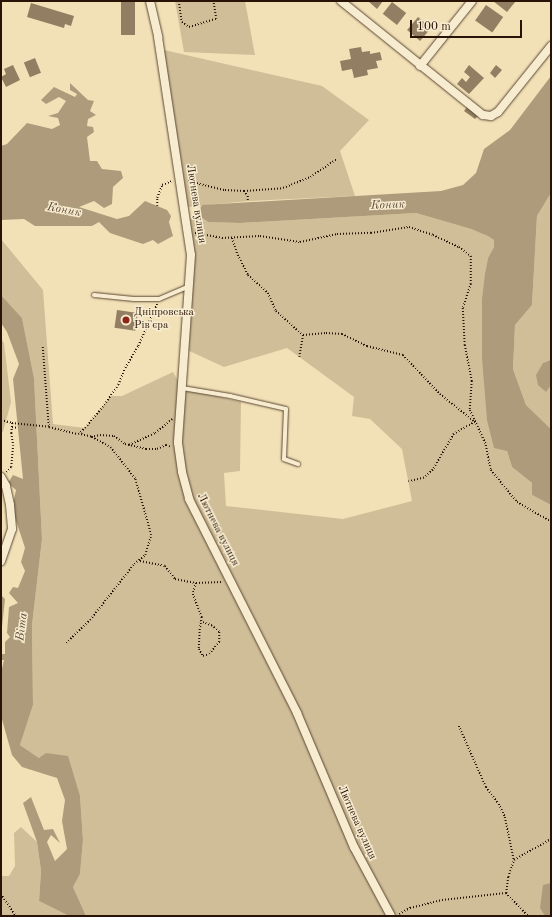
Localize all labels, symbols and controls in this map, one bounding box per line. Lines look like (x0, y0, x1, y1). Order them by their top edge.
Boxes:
scale bar (412, 12, 524, 38)
text: 100 m (417, 21, 451, 33)
street label: Лютнева вулиця (182, 164, 208, 244)
water label: Коник (371, 198, 405, 214)
water label: Коник (46, 201, 82, 221)
place label: Дніпровська Рів'єра (134, 307, 194, 333)
marker: Дніпровська Рів'єра (121, 315, 131, 325)
street label: Лютнева вулиця (193, 492, 241, 568)
water label: Віта (14, 612, 32, 642)
street label: Лютнева вулиця (334, 784, 378, 862)

